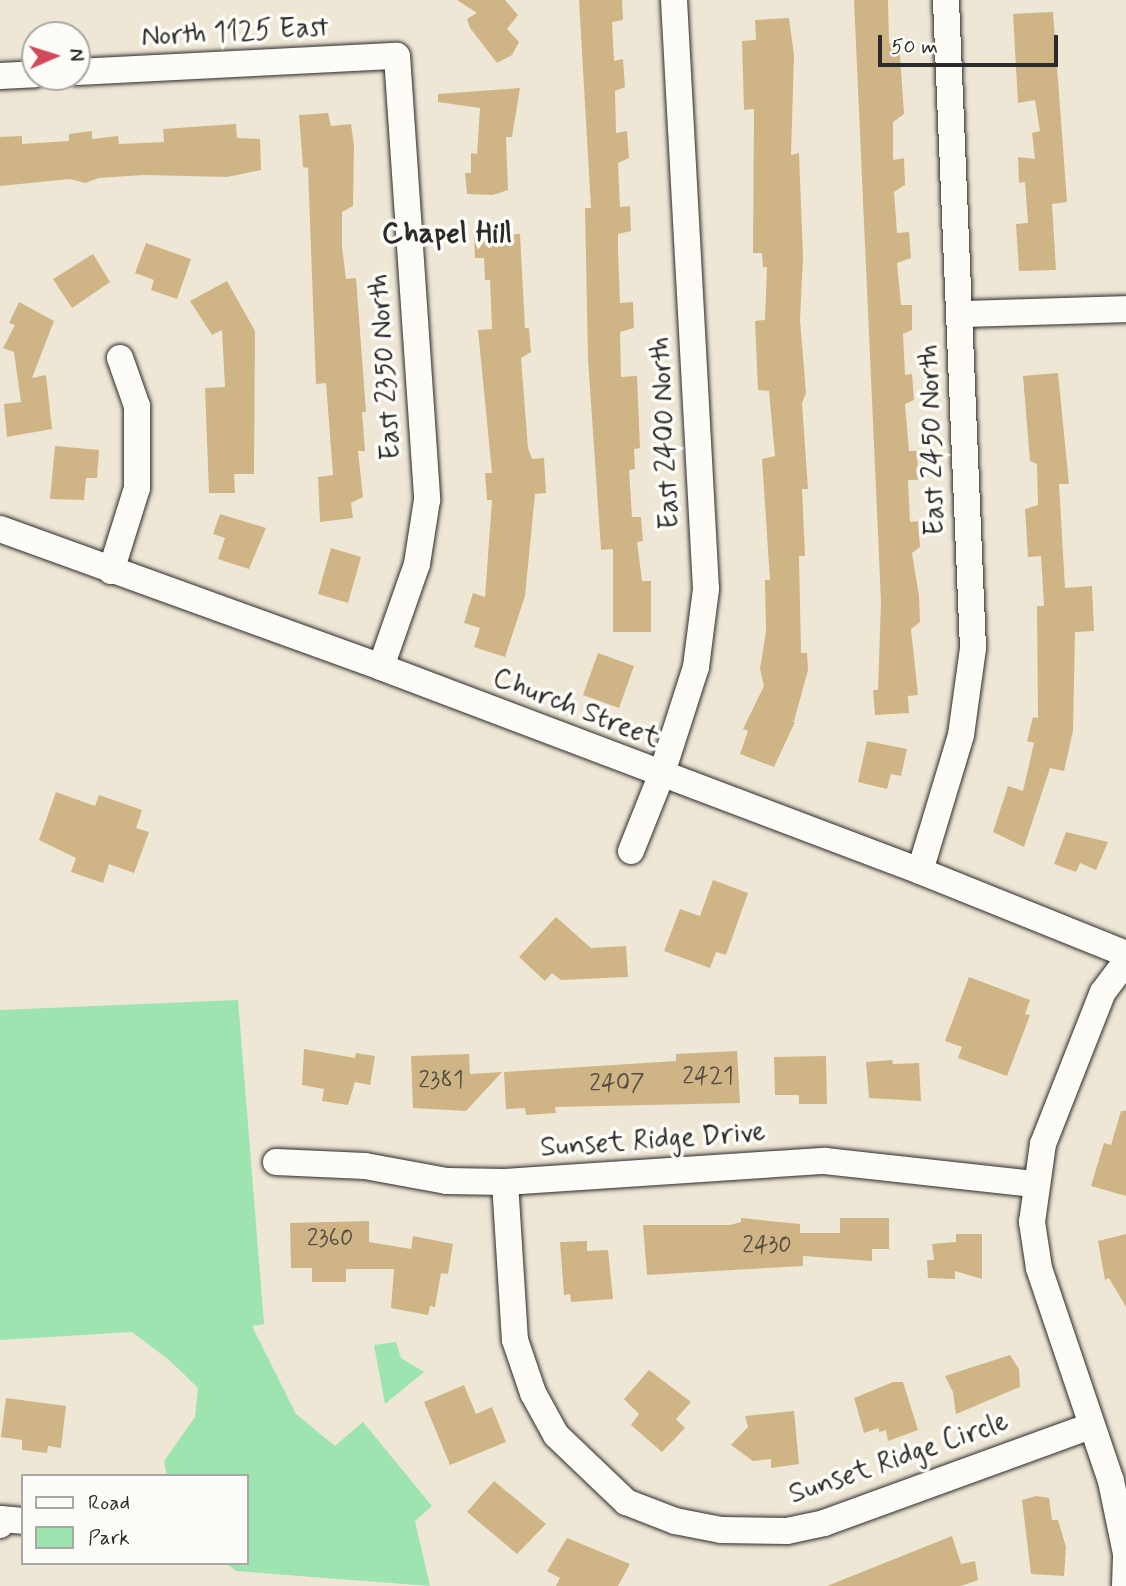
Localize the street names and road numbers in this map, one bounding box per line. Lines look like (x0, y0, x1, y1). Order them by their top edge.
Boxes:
street label: North 1125 East (140, 11, 330, 55)
street label: East 2350 North (363, 273, 409, 461)
street label: East 2400 North (644, 336, 688, 530)
street label: East 2450 North (913, 344, 953, 536)
street label: Church Street (488, 662, 664, 756)
street label: Sunset Ridge Drive (540, 1116, 766, 1166)
street label: Sunset Ridge Circle (783, 1405, 1015, 1513)

